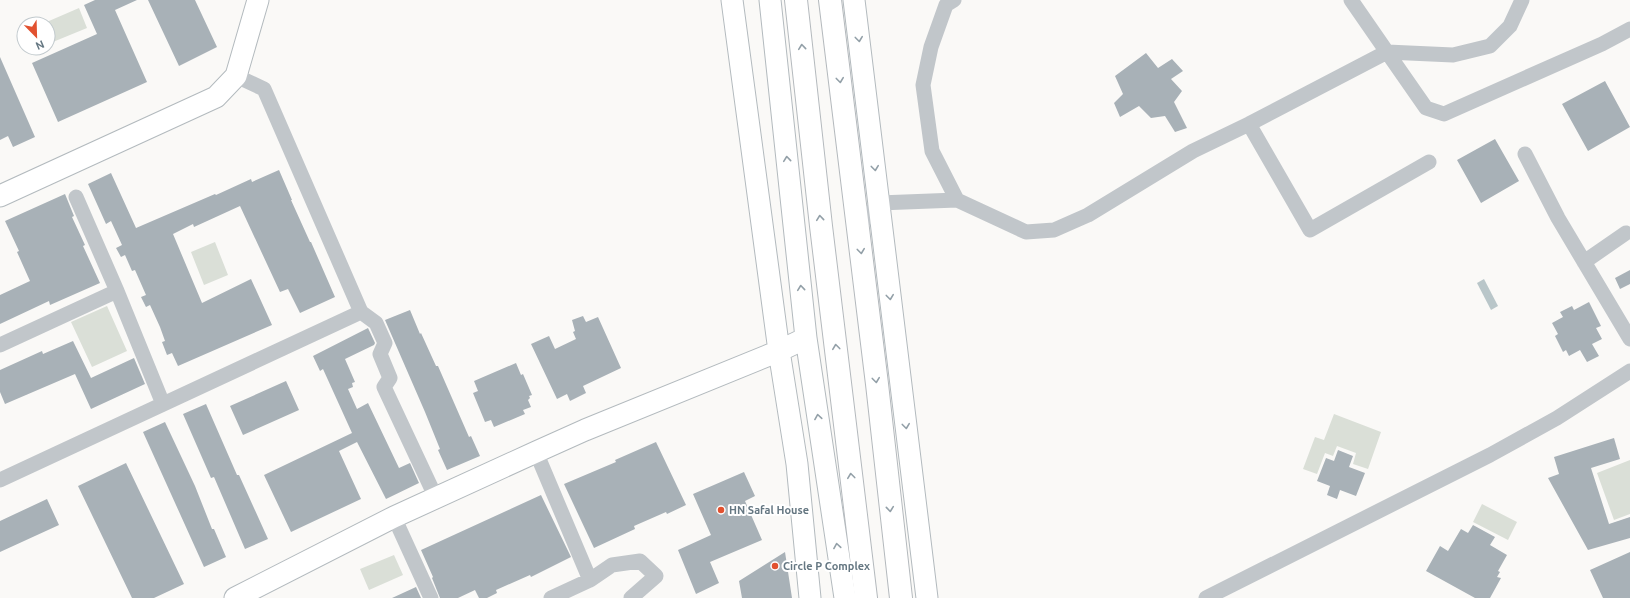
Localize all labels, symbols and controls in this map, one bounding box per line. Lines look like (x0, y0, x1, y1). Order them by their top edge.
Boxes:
north arrow (16, 16, 56, 56)
one-way arrow (854, 36, 863, 42)
text: N (34, 38, 46, 52)
one-way arrow (797, 44, 806, 50)
one-way arrow (835, 77, 844, 83)
one-way arrow (783, 156, 792, 162)
one-way arrow (870, 165, 879, 171)
one-way arrow (816, 215, 825, 221)
one-way arrow (856, 248, 865, 254)
one-way arrow (797, 285, 806, 291)
one-way arrow (885, 294, 894, 300)
one-way arrow (832, 344, 841, 350)
one-way arrow (871, 377, 880, 383)
one-way arrow (814, 414, 823, 420)
one-way arrow (901, 423, 910, 429)
one-way arrow (847, 473, 856, 479)
place label: HN Safal House (729, 504, 809, 516)
marker: HN Safal House (716, 505, 726, 515)
one-way arrow (886, 506, 895, 512)
one-way arrow (833, 543, 842, 549)
place label: Circle P Complex (783, 560, 870, 572)
marker: Circle P Complex (770, 561, 780, 571)

